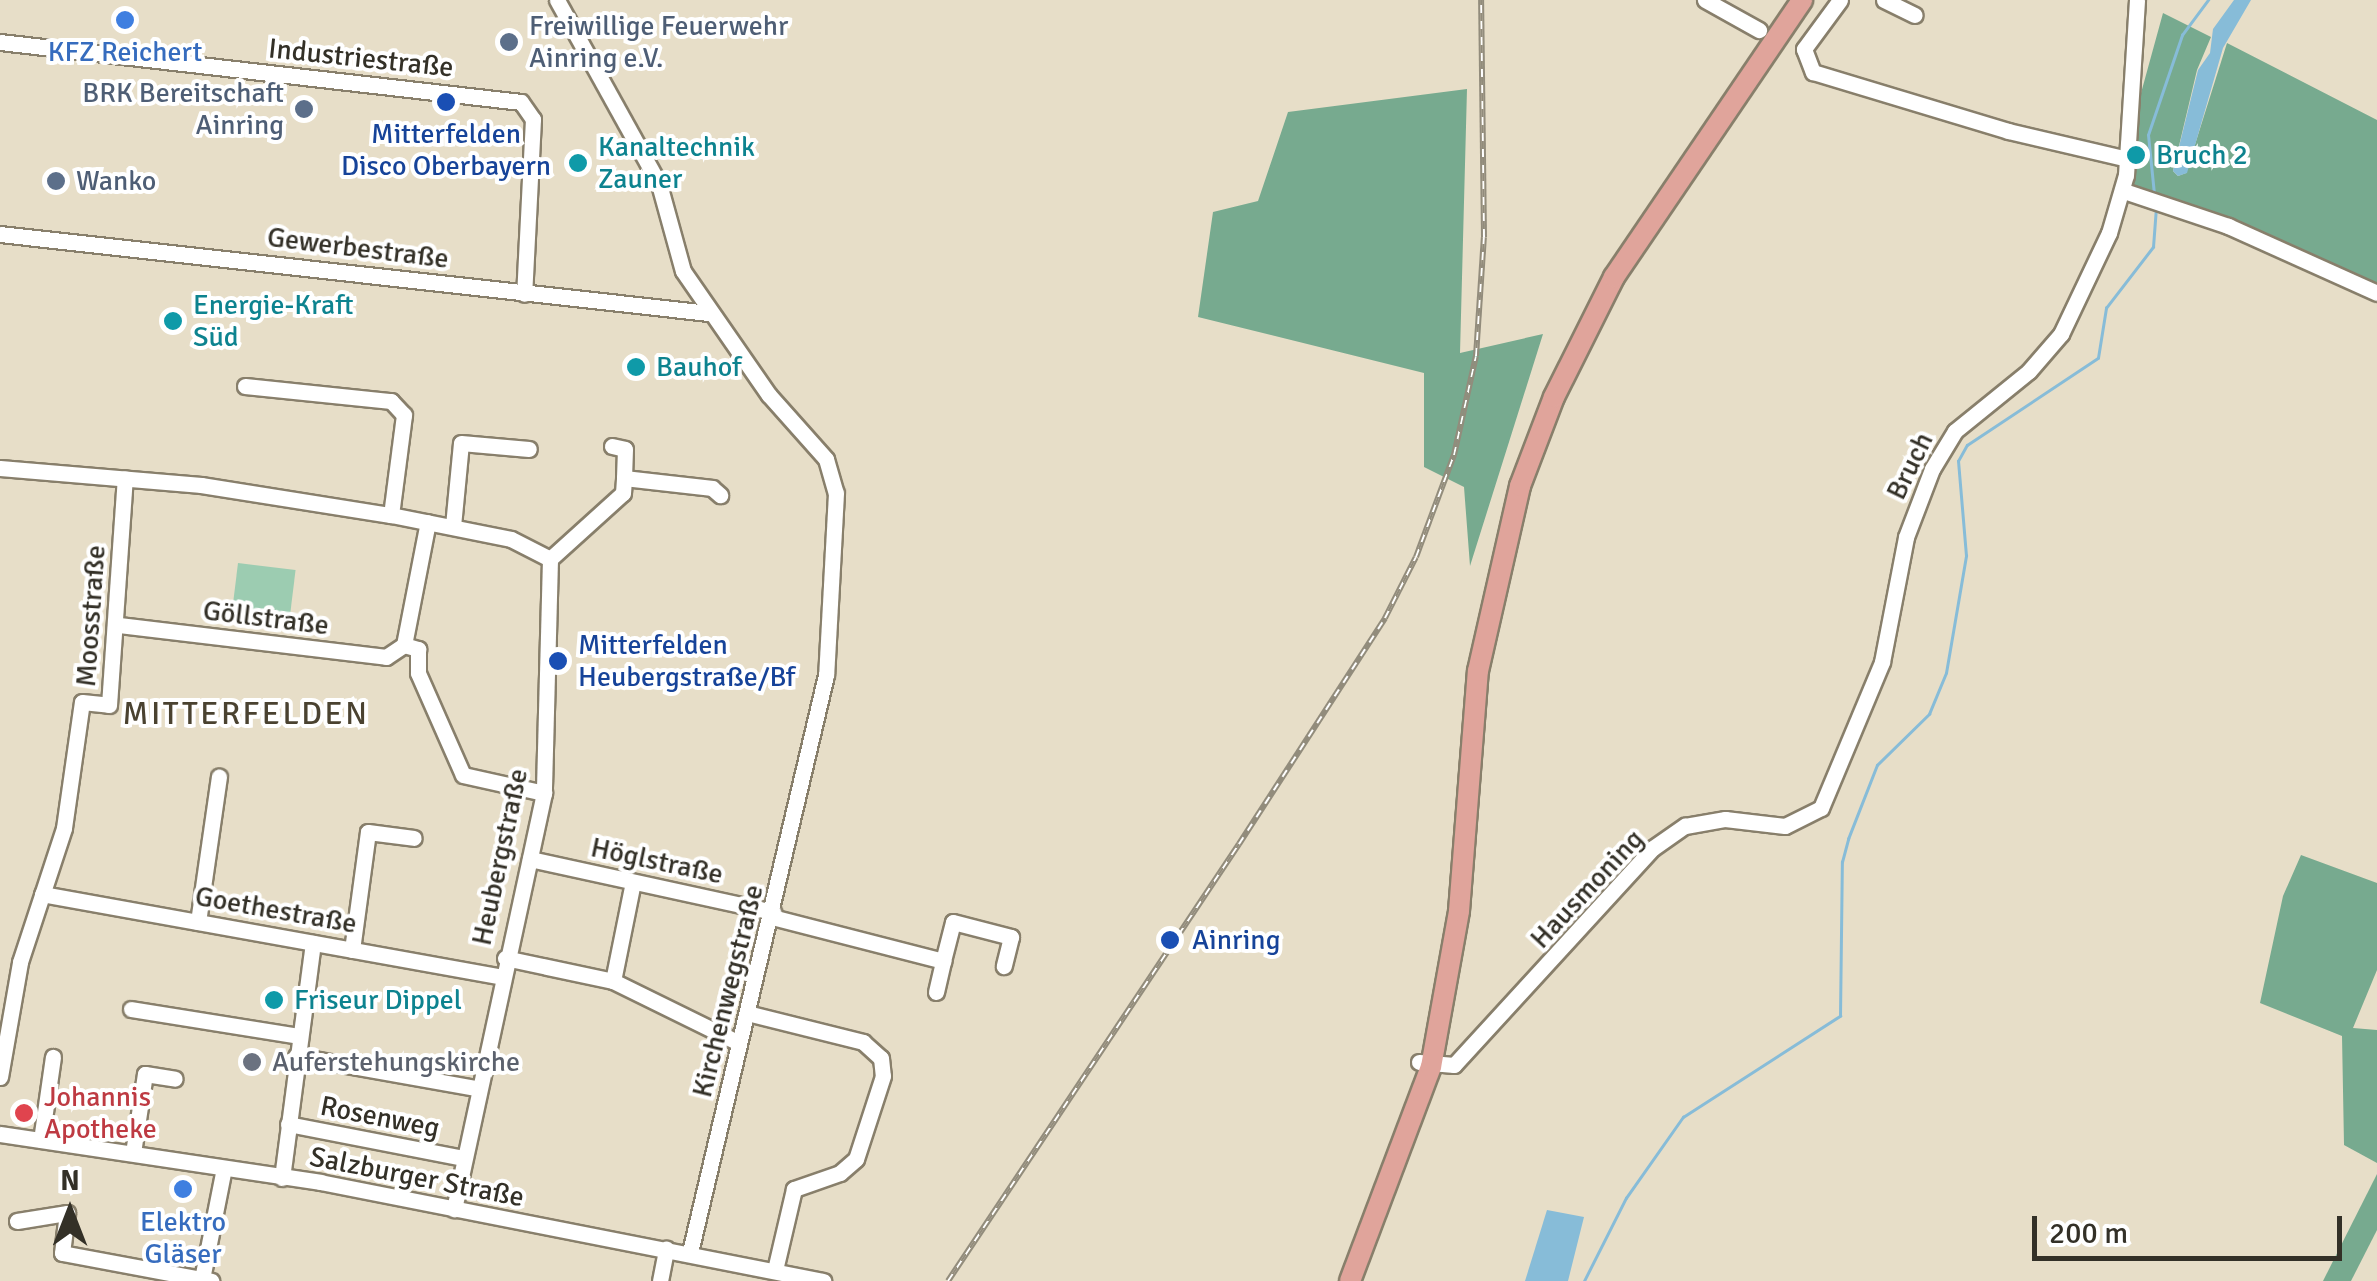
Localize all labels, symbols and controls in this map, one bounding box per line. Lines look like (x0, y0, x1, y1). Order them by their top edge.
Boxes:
marker: KFZ Reichert (114, 9, 136, 31)
place label: Freiwillige Feuerwehr Ainring e.V. (529, 9, 788, 75)
marker: Freiwillige Feuerwehr Ainring e.V. (498, 31, 520, 53)
street label: Industriestraße (267, 32, 455, 84)
place label: KFZ Reichert (48, 35, 202, 69)
place label: BRK Bereitschaft Ainring (82, 76, 284, 142)
marker: Mitterfelden Disco Oberbayern (435, 91, 457, 113)
marker: BRK Bereitschaft Ainring (293, 98, 315, 120)
place label: Mitterfelden Disco Oberbayern (341, 117, 551, 183)
place label: Kanaltechnik Zauner (598, 130, 755, 196)
place label: Bruch 2 (2156, 138, 2248, 172)
marker: Bruch 2 (2125, 144, 2147, 166)
marker: Kanaltechnik Zauner (567, 152, 589, 174)
place label: Wanko (76, 164, 156, 198)
marker: Wanko (45, 170, 67, 192)
street label: Gewerbestraße (265, 220, 451, 276)
place label: Energie-Kraft Süd (193, 288, 354, 354)
marker: Energie-Kraft Süd (162, 310, 184, 332)
place label: Bauhof (656, 350, 741, 384)
marker: Bauhof (625, 356, 647, 378)
street label: Bruch (1879, 427, 1941, 505)
street label: Moosstraße (69, 544, 113, 688)
street label: Göllstraße (201, 594, 331, 642)
place label: Mitterfelden Heubergstraße/Bf (578, 628, 795, 694)
marker: Mitterfelden Heubergstraße/Bf (547, 650, 569, 672)
district label: MITTERFELDEN (123, 695, 369, 733)
street label: Heubergstraße (465, 766, 535, 948)
street label: Hausmoning (1523, 823, 1651, 955)
street label: Höglstraße (588, 831, 726, 891)
street label: Goethestraße (193, 879, 359, 941)
street label: Kirchenwegstraße (685, 881, 771, 1101)
place label: Ainring (1192, 923, 1280, 957)
marker: Ainring (1157, 927, 1183, 953)
place label: Friseur Dippel (294, 983, 462, 1017)
marker: Friseur Dippel (263, 989, 285, 1011)
place label: Auferstehungskirche (272, 1045, 520, 1079)
marker: Auferstehungskirche (241, 1051, 263, 1073)
place label: Johannis Apotheke (44, 1080, 157, 1146)
street label: Rosenweg (318, 1089, 442, 1145)
marker: Johannis Apotheke (13, 1102, 35, 1124)
street label: Salzburger Straße (307, 1140, 527, 1214)
north arrow (20, 1161, 120, 1261)
text: N (60, 1164, 80, 1198)
marker: Elektro Gläser (172, 1178, 194, 1200)
scale bar (2037, 1196, 2347, 1258)
place label: Elektro Gläser (140, 1205, 226, 1271)
text: 200 m (2049, 1215, 2128, 1252)

